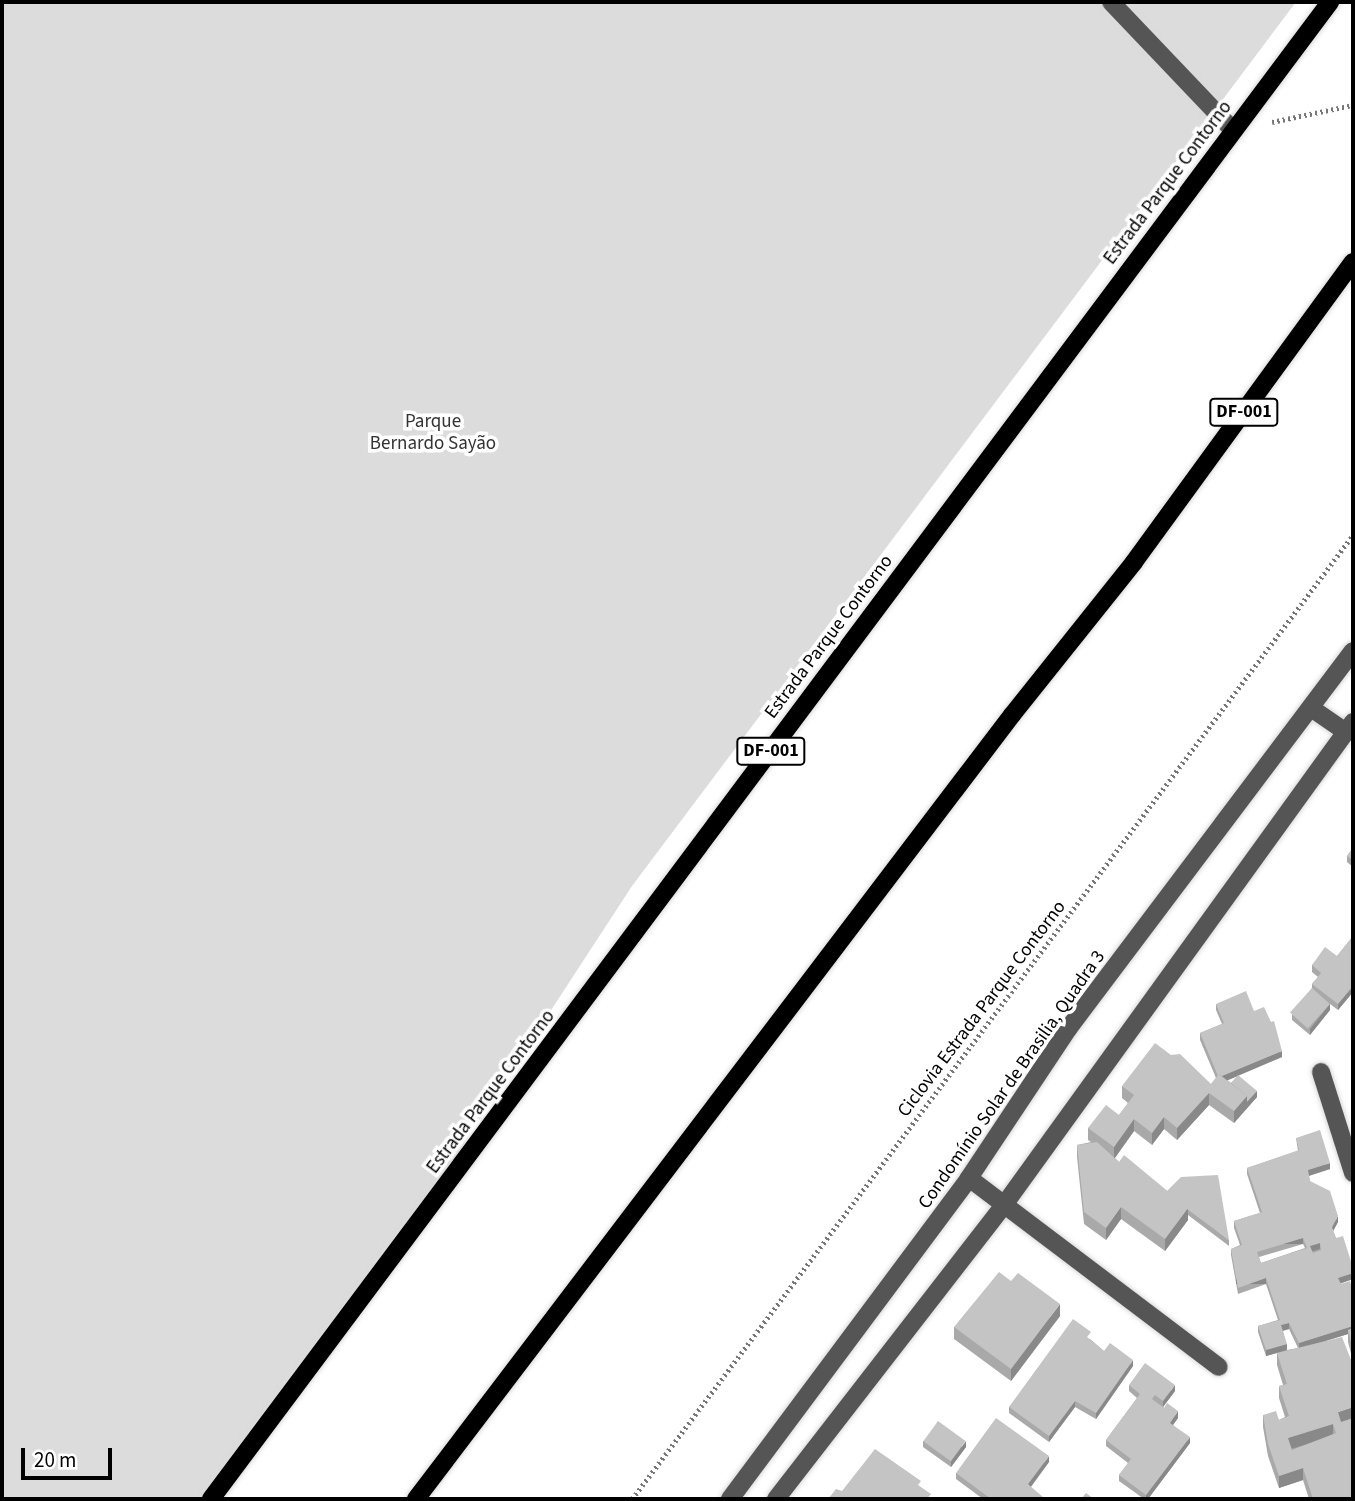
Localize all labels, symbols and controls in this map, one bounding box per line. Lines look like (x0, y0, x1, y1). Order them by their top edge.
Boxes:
street label: Estrada Parque Contorno (1099, 97, 1237, 269)
road number: DF-001 (1209, 398, 1279, 426)
park label: Parque Bernardo Sayão (370, 411, 496, 455)
street label: Estrada Parque Contorno (760, 551, 898, 723)
road number: DF-001 (736, 736, 806, 766)
street label: Ciclovia Estrada Parque Contorno (893, 896, 1071, 1122)
street label: Condomínio Solar de Brasilia, Quadra 3 (914, 946, 1110, 1214)
street label: Estrada Parque Contorno (422, 1006, 560, 1178)
scale bar (24, 1434, 116, 1478)
text: 20 m (34, 1445, 76, 1475)

